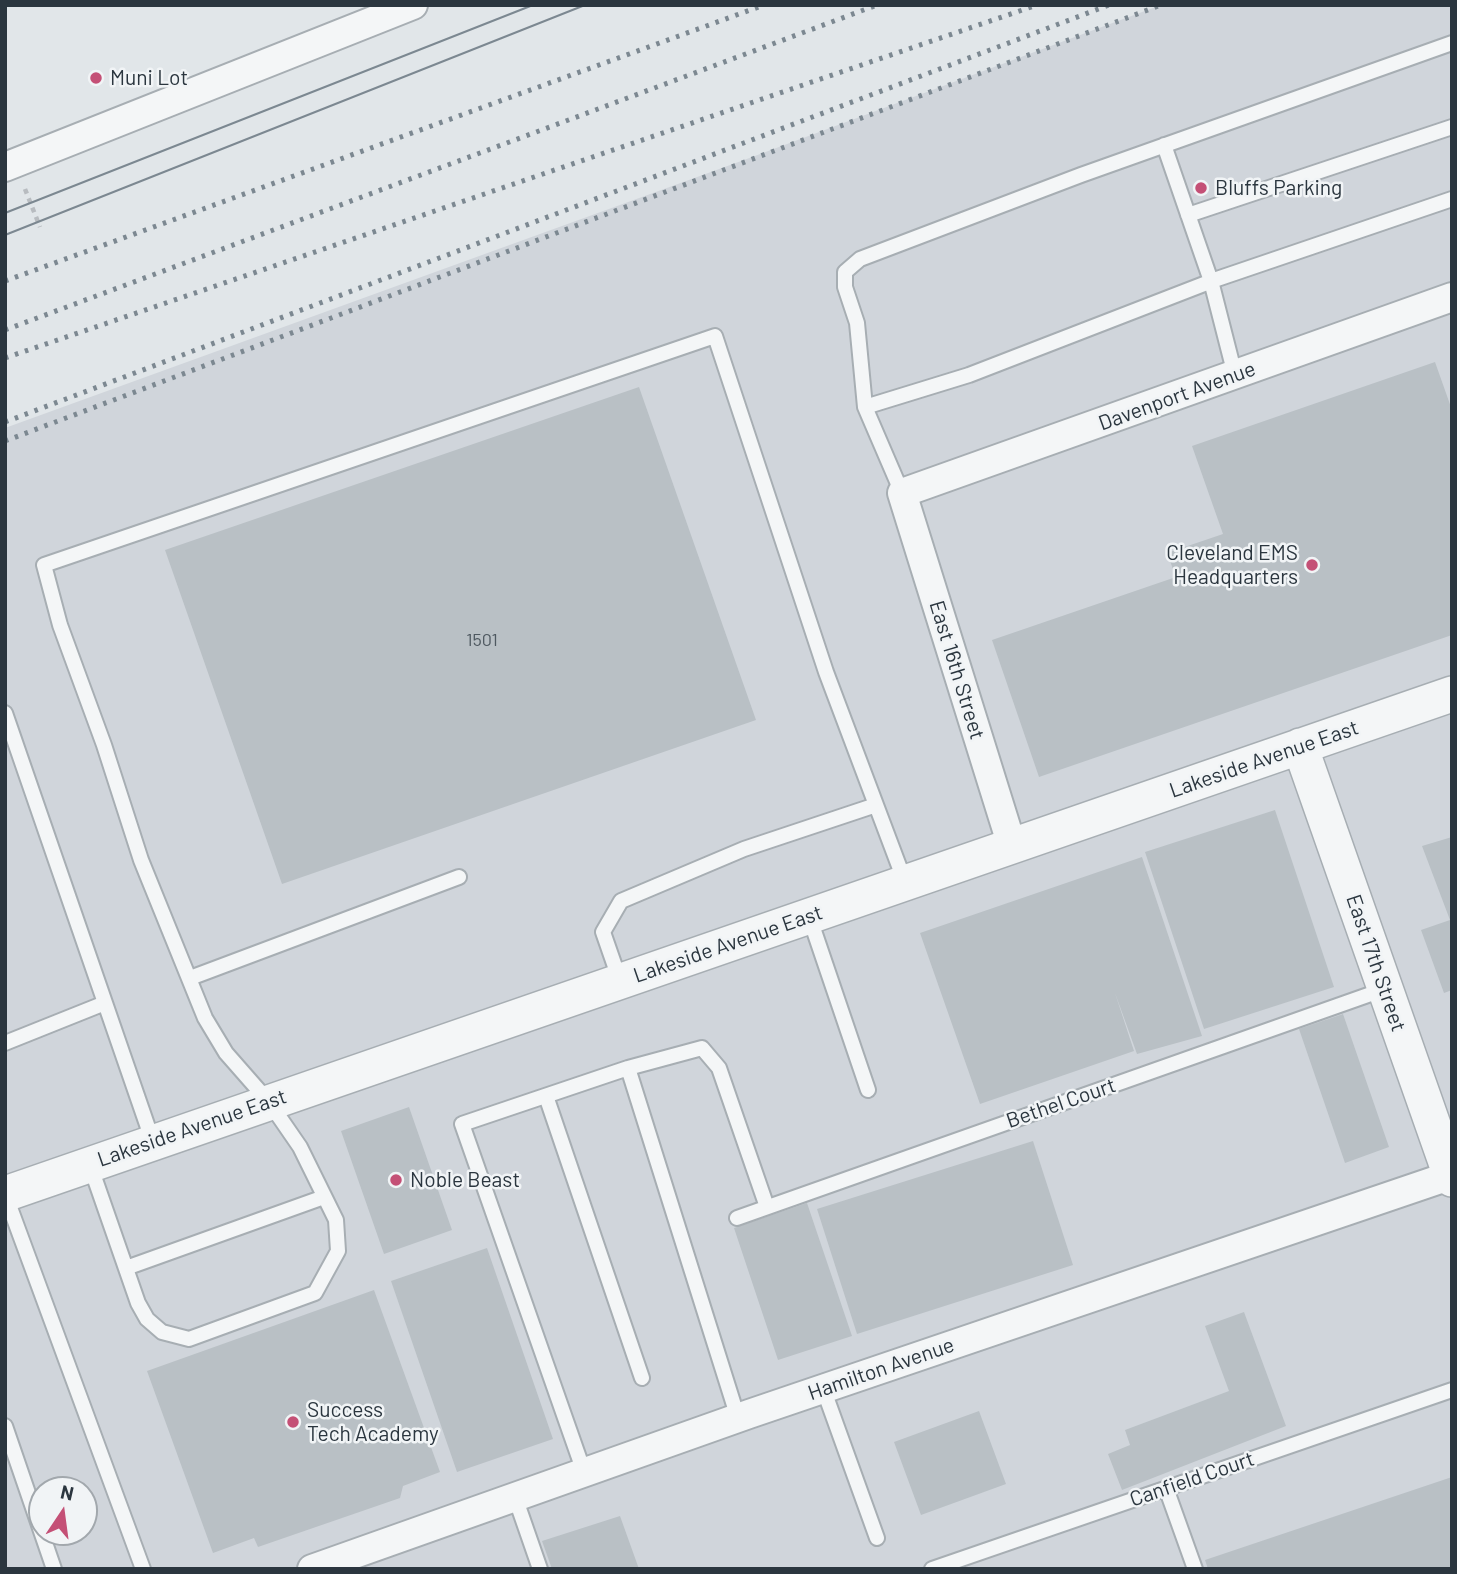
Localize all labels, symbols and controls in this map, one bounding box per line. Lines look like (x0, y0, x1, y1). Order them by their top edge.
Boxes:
place label: Muni Lot (110, 65, 188, 91)
marker: Muni Lot (88, 70, 104, 86)
place label: Bluffs Parking (1215, 175, 1342, 201)
marker: Bluffs Parking (1193, 180, 1209, 196)
street label: Davenport Avenue (1095, 356, 1259, 436)
place label: Cleveland EMS Headquarters (1166, 540, 1298, 590)
marker: Cleveland EMS Headquarters (1304, 557, 1320, 573)
street label: East 16th Street (924, 597, 990, 743)
house number: 1501 (466, 629, 498, 651)
street label: Lakeside Avenue East (1166, 715, 1362, 803)
street label: East 17th Street (1341, 891, 1411, 1035)
street label: Lakeside Avenue East (630, 900, 826, 988)
street label: Bethel Court (1003, 1072, 1119, 1134)
street label: Lakeside Avenue East (94, 1084, 290, 1172)
place label: Noble Beast (410, 1167, 520, 1193)
marker: Noble Beast (388, 1172, 404, 1188)
street label: Hamilton Avenue (805, 1332, 957, 1406)
place label: Success Tech Academy (307, 1397, 439, 1447)
marker: Success Tech Academy (285, 1414, 301, 1430)
street label: Canfield Court (1126, 1446, 1258, 1512)
north arrow (28, 1476, 98, 1546)
text: N (59, 1479, 76, 1505)

